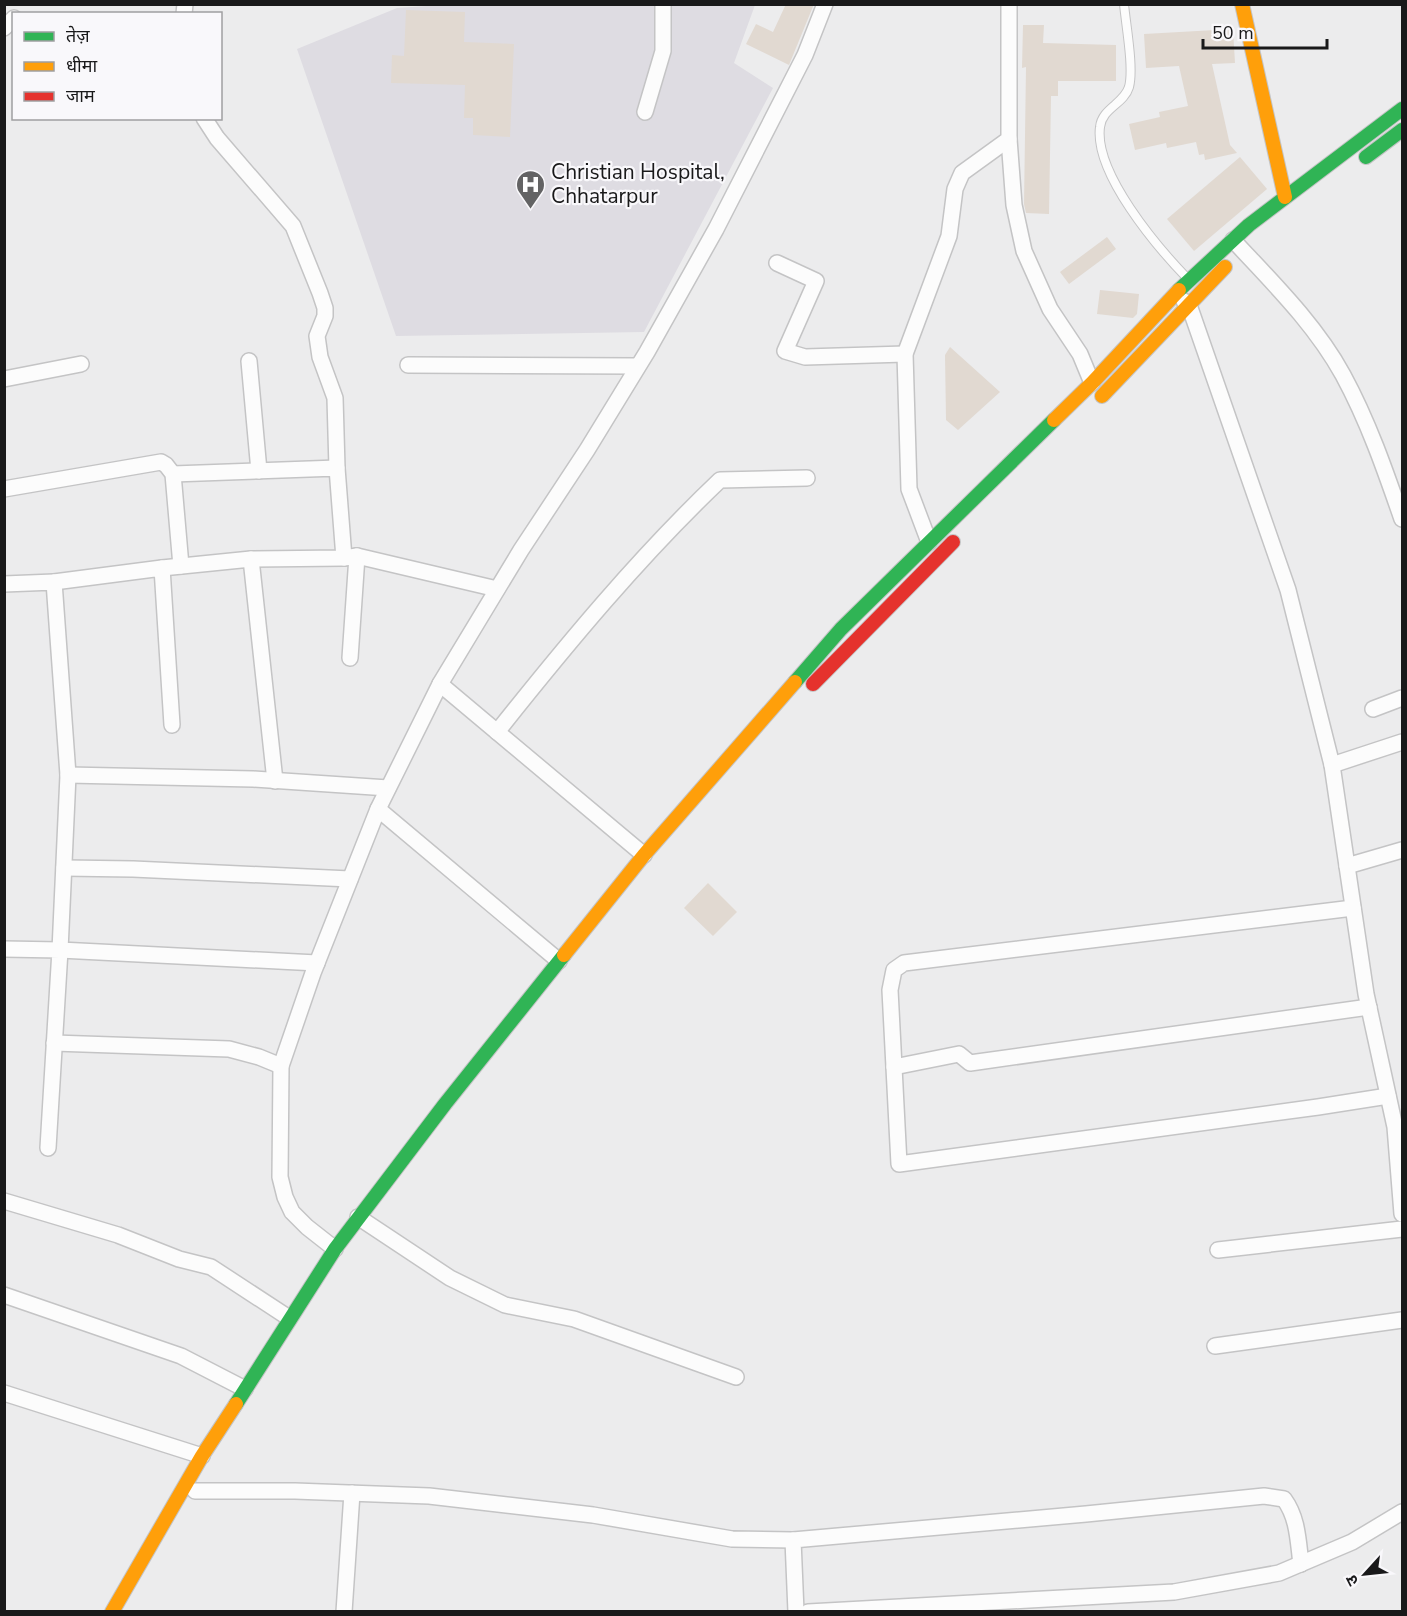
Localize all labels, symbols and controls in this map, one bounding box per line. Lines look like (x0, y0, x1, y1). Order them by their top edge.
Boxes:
legend (12, 12, 222, 120)
scale bar (1203, 12, 1328, 50)
text: 50 m (1212, 21, 1254, 45)
text: तेज़ (66, 24, 90, 48)
text: धीमा (66, 54, 97, 78)
text: जाम (66, 84, 96, 108)
place label: Christian Hospital, Chhatarpur (551, 158, 725, 210)
hospital icon: Christian Hospital, Chhatarpur (514, 168, 546, 210)
north arrow (1335, 1544, 1395, 1604)
text: उ (1340, 1571, 1364, 1590)

